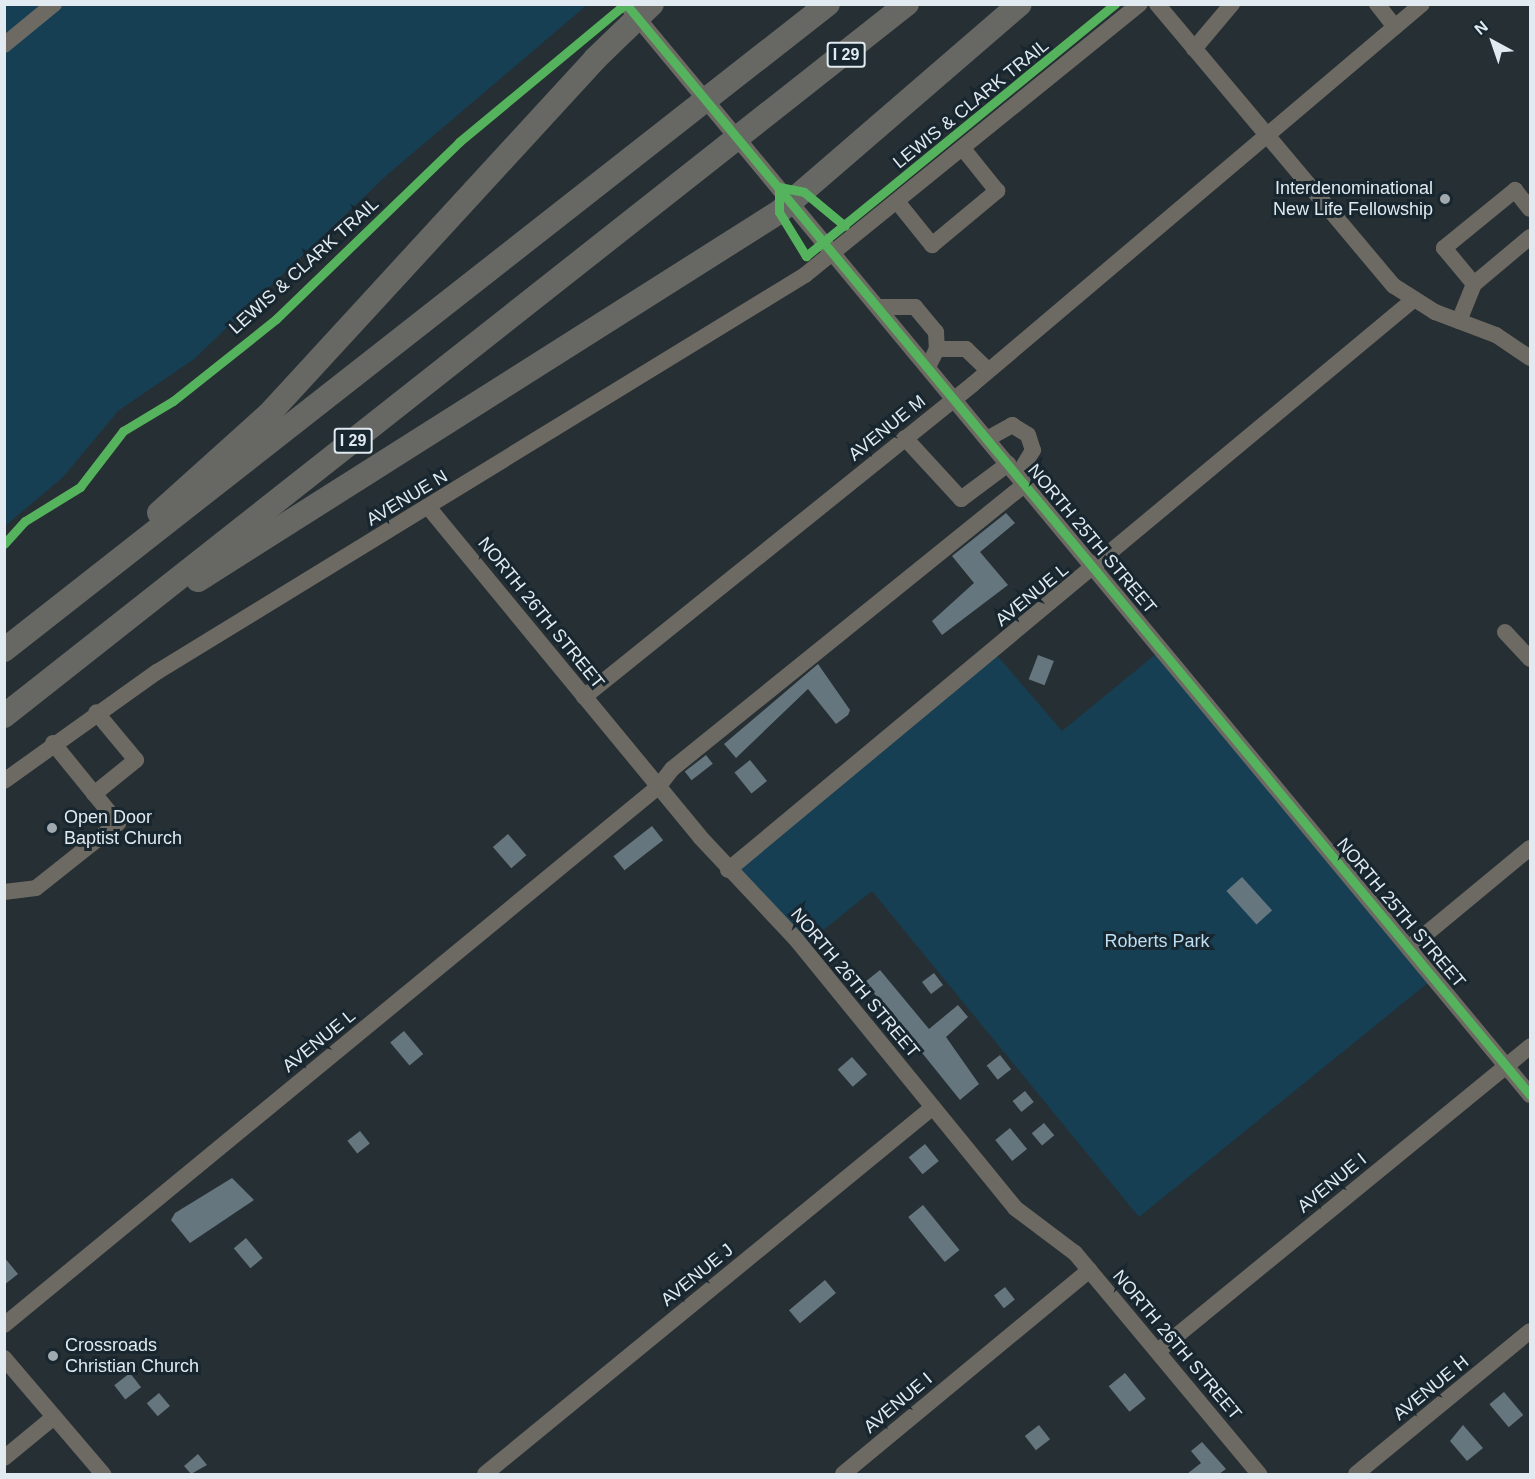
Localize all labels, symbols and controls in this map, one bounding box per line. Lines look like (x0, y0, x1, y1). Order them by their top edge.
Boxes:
north arrow (1463, 12, 1523, 72)
text: N (1471, 18, 1491, 38)
street label: LEWIS & CLARK TRAIL (889, 35, 1053, 173)
road number: I 29 (826, 42, 866, 68)
place label: Interdenominational New Life Fellowship (1273, 178, 1433, 220)
marker: Interdenominational New Life Fellowship (1438, 192, 1452, 206)
street label: LEWIS & CLARK TRAIL (225, 193, 383, 339)
street label: AVENUE M (844, 390, 930, 466)
road number: I 29 (334, 428, 372, 454)
street label: NORTH 25TH STREET (1023, 460, 1161, 618)
street label: AVENUE N (363, 465, 451, 531)
street label: NORTH 26TH STREET (473, 533, 609, 693)
street label: AVENUE L (991, 559, 1073, 631)
place label: Open Door Baptist Church (64, 807, 182, 850)
marker: Open Door Baptist Church (45, 821, 59, 835)
street label: NORTH 25TH STREET (1332, 834, 1470, 992)
street label: NORTH 26TH STREET (786, 904, 924, 1062)
park label: Roberts Park (1104, 930, 1210, 952)
street label: AVENUE L (278, 1005, 360, 1077)
street label: AVENUE I (1293, 1149, 1371, 1217)
street label: AVENUE J (657, 1239, 737, 1311)
street label: NORTH 26TH STREET (1108, 1266, 1246, 1424)
place label: Crossroads Christian Church (65, 1335, 199, 1378)
marker: Crossroads Christian Church (46, 1349, 60, 1363)
street label: AVENUE H (1389, 1351, 1473, 1425)
street label: AVENUE I (859, 1368, 937, 1438)

